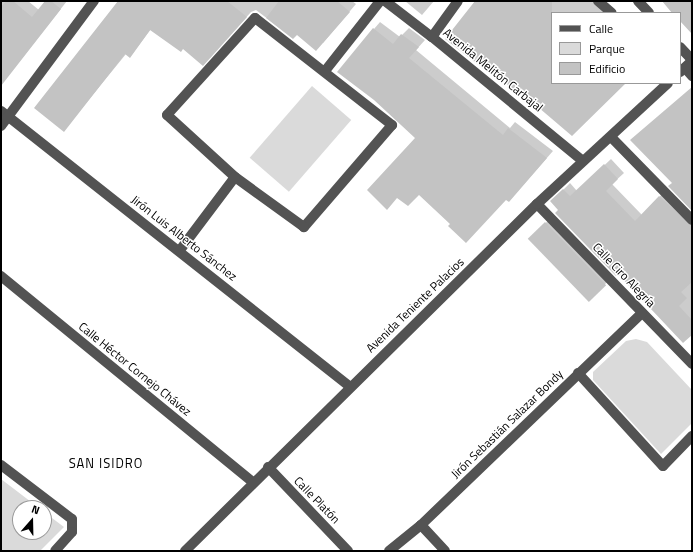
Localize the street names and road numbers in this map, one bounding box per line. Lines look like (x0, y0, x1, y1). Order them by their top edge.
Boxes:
street label: Avenida Melitón Carbajal (440, 25, 546, 115)
street label: Jirón Luis Alberto Sánchez (128, 192, 240, 284)
street label: Calle Ciro Alegría (590, 240, 658, 310)
street label: Avenida Teniente Palacios (363, 255, 467, 355)
street label: Calle Héctor Cornejo Chávez (76, 319, 194, 419)
street label: Jirón Sebastián Salazar Bondy (448, 367, 566, 481)
street label: Calle Platón (291, 474, 343, 526)

